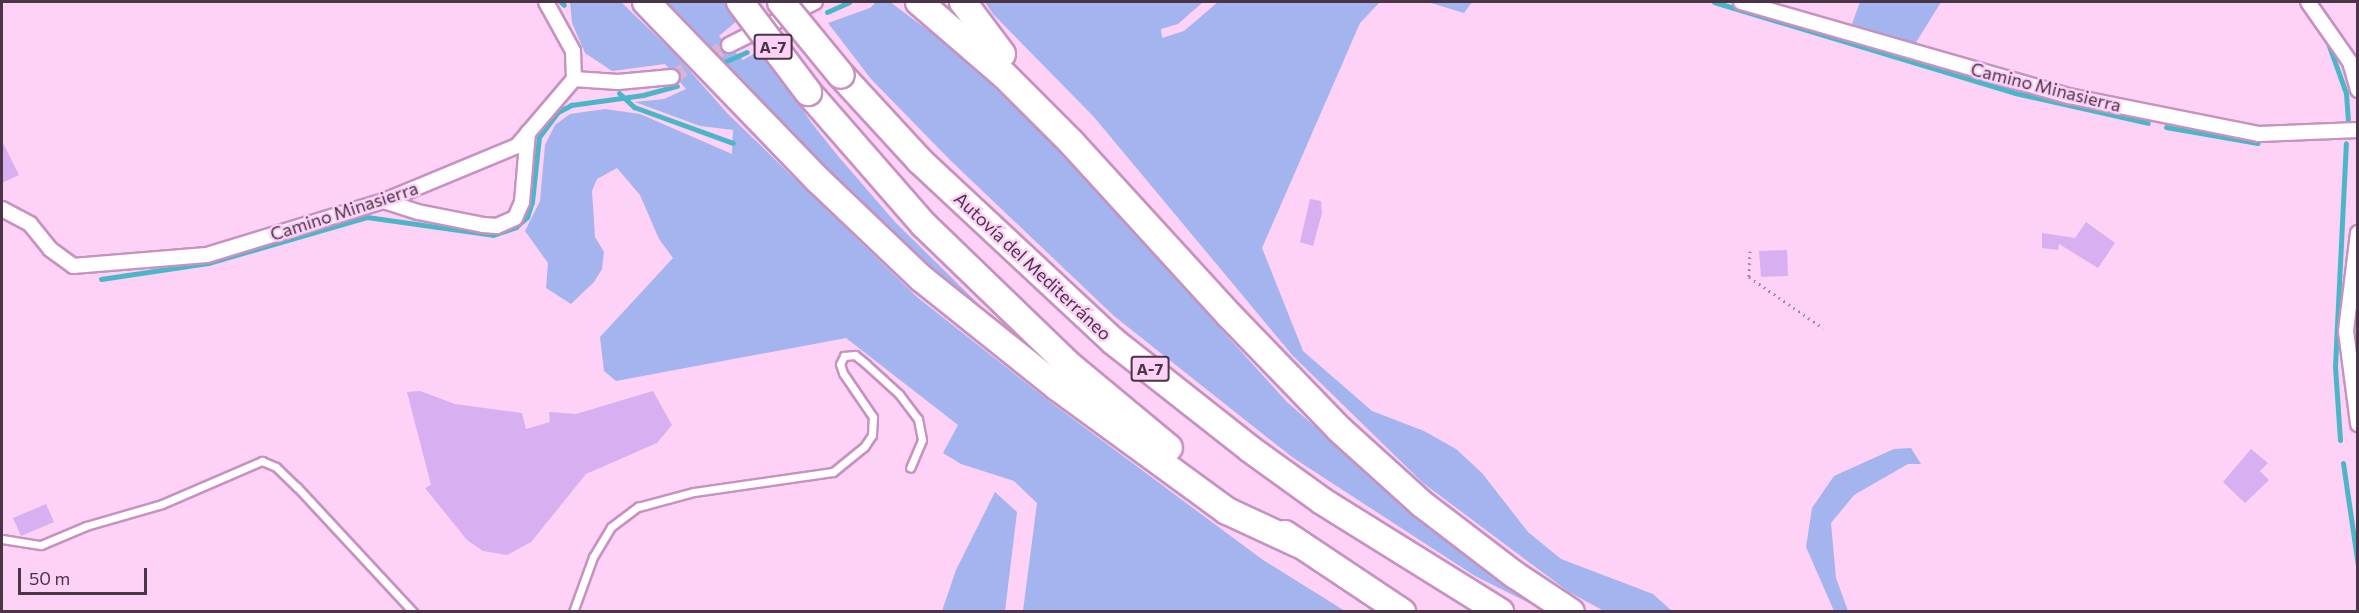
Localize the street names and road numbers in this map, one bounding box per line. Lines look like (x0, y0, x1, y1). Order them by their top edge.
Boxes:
road number: A-7 (754, 34, 792, 60)
street label: Camino Minasierra (1969, 58, 2123, 116)
street label: Camino Minasierra (267, 177, 421, 245)
street label: Autovía del Mediterráneo (950, 187, 1116, 345)
road number: A-7 (1130, 356, 1170, 382)

